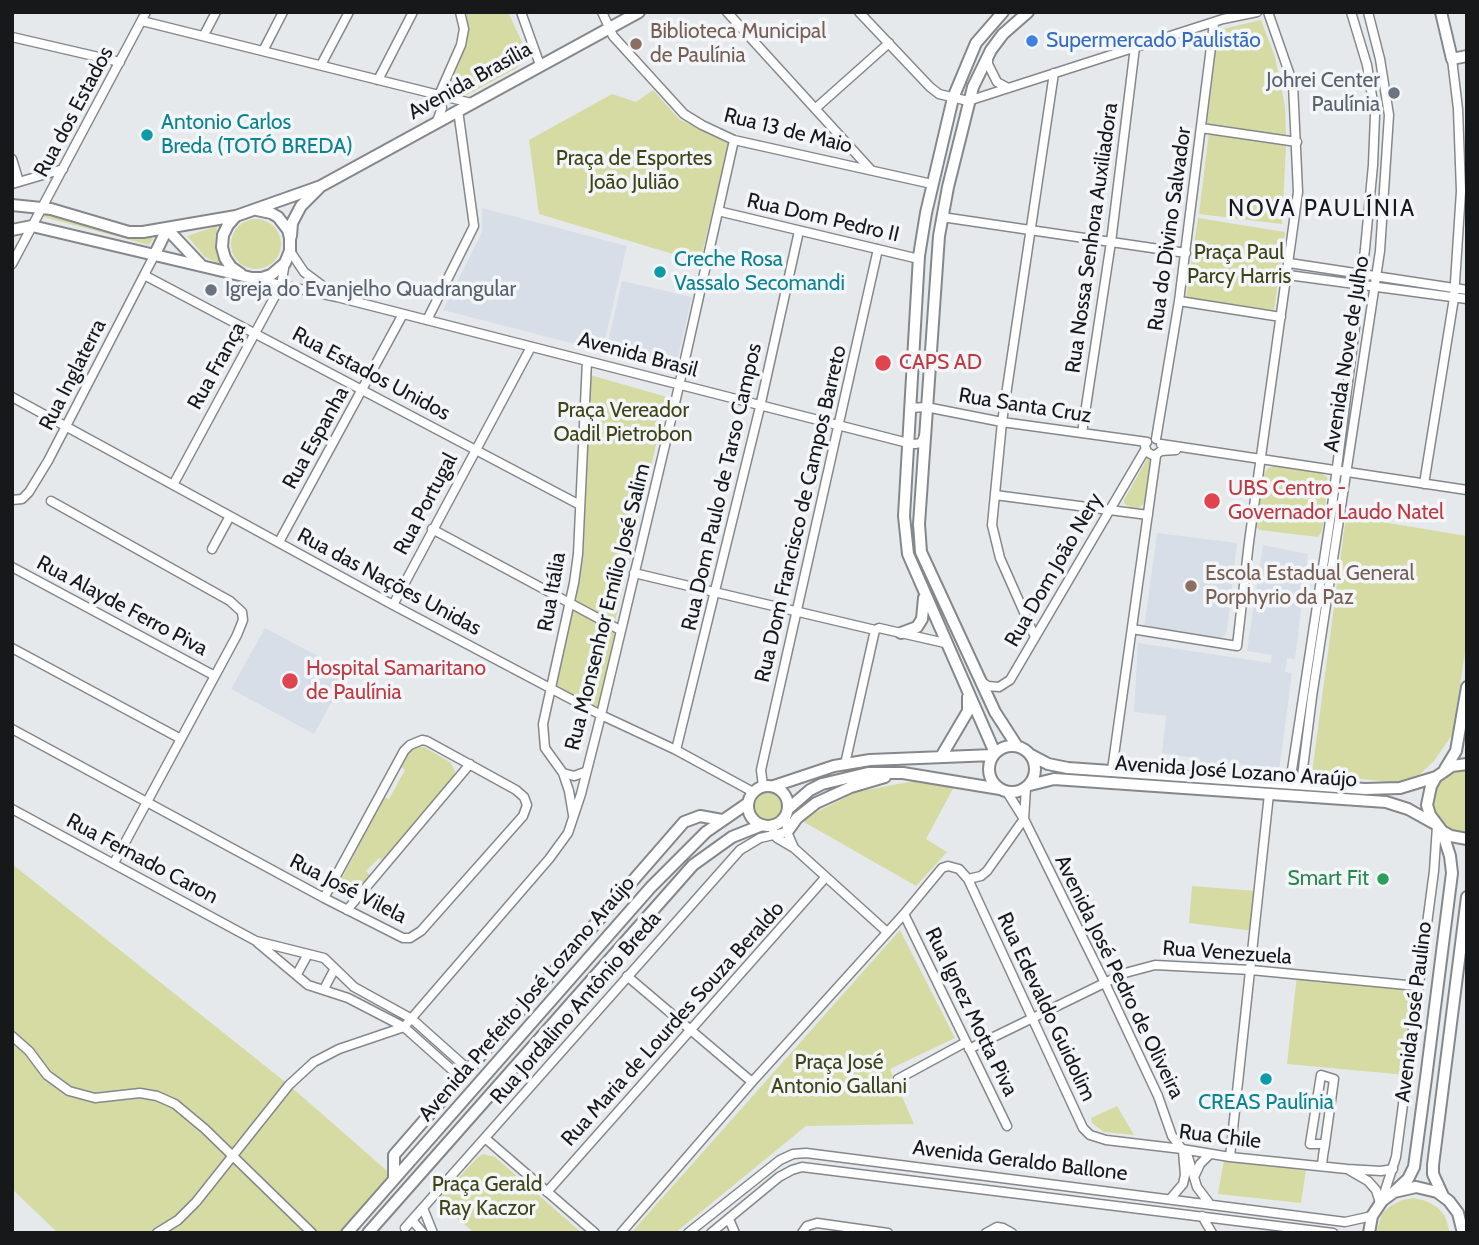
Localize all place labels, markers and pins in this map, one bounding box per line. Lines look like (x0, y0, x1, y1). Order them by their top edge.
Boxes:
place label: Biblioteca Municipal de Paulínia (650, 19, 826, 69)
place label: Supermercado Paulistão (1046, 28, 1261, 54)
marker: Supermercado Paulistão (1024, 33, 1040, 49)
marker: Biblioteca Municipal de Paulínia (628, 36, 644, 52)
place label: Johrei Center Paulínia (1266, 68, 1380, 118)
marker: Johrei Center Paulínia (1386, 85, 1402, 101)
place label: Antonio Carlos Breda (TOTÓ BREDA) (161, 110, 353, 160)
marker: Antonio Carlos Breda (TOTÓ BREDA) (139, 127, 155, 143)
place label: Creche Rosa Vassalo Secomandi (674, 247, 845, 297)
marker: Creche Rosa Vassalo Secomandi (652, 264, 668, 280)
place label: Igreja do Evanjelho Quadrangular (225, 277, 516, 303)
marker: Igreja do Evanjelho Quadrangular (203, 282, 219, 298)
place label: CAPS AD (899, 350, 982, 376)
marker: CAPS AD (873, 353, 893, 373)
place label: UBS Centro - Governador Laudo Natel (1228, 476, 1444, 526)
marker: UBS Centro - Governador Laudo Natel (1202, 491, 1222, 511)
place label: Escola Estadual General Porphyrio da Paz (1205, 561, 1414, 611)
marker: Escola Estadual General Porphyrio da Paz (1183, 578, 1199, 594)
place label: Hospital Samaritano de Paulínia (306, 656, 486, 706)
marker: Hospital Samaritano de Paulínia (280, 671, 300, 691)
place label: Smart Fit (1288, 866, 1369, 892)
marker: Smart Fit (1375, 871, 1391, 887)
marker: CREAS Paulínia (1258, 1071, 1274, 1087)
place label: CREAS Paulínia (1198, 1090, 1334, 1116)

